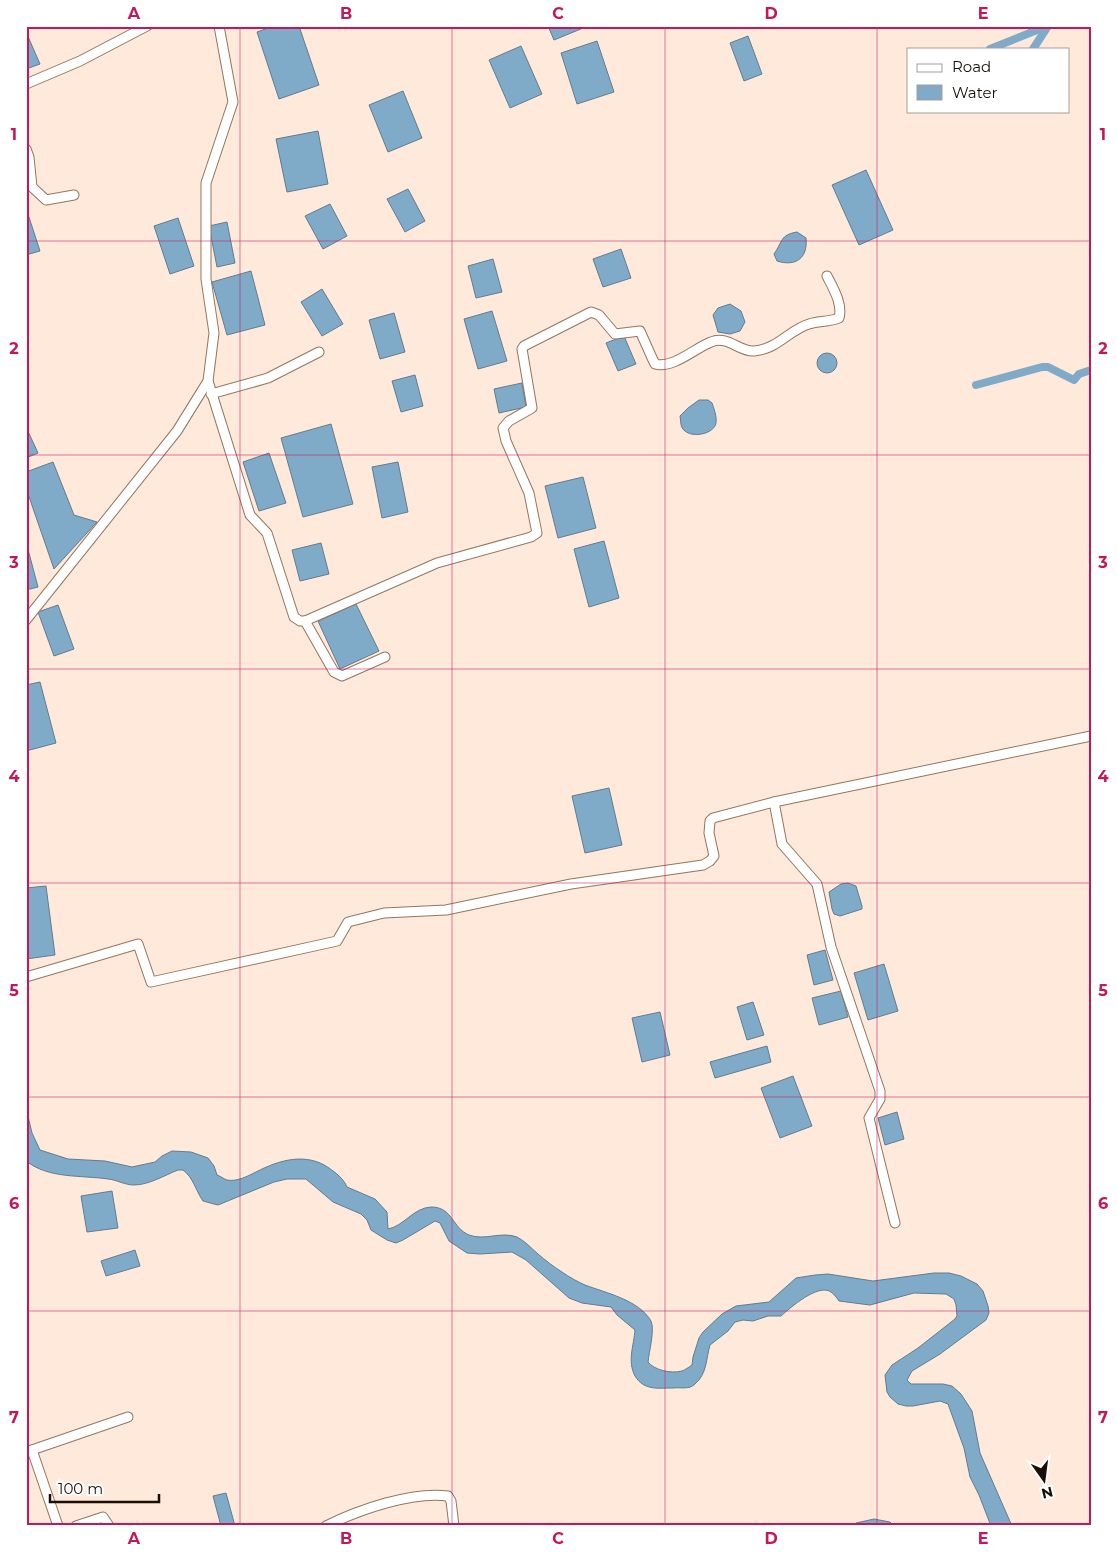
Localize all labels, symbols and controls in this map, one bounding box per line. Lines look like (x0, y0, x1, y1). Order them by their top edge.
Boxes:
text: A (127, 4, 141, 23)
text: B (340, 4, 352, 23)
text: C (552, 4, 564, 23)
text: D (764, 4, 778, 23)
text: E (978, 4, 988, 23)
legend (907, 48, 1070, 112)
text: Road (952, 57, 991, 76)
text: Water (952, 83, 998, 102)
text: 1 (11, 125, 17, 144)
text: 1 (1100, 125, 1106, 144)
text: 2 (9, 339, 19, 358)
text: 2 (1098, 339, 1108, 358)
text: 3 (8, 553, 19, 572)
text: 3 (1097, 553, 1108, 572)
text: 4 (8, 767, 20, 786)
text: 4 (1097, 767, 1109, 786)
text: 5 (9, 981, 19, 1000)
text: 5 (1098, 981, 1108, 1000)
text: 6 (9, 1194, 19, 1213)
text: 6 (1098, 1194, 1108, 1213)
text: 7 (9, 1408, 19, 1427)
text: 7 (1098, 1408, 1108, 1427)
north arrow (1020, 1454, 1070, 1504)
scale bar (50, 1472, 159, 1504)
text: 100 m (58, 1479, 103, 1498)
text: N (1039, 1483, 1055, 1503)
text: A (127, 1529, 141, 1548)
text: B (340, 1529, 352, 1548)
text: C (552, 1529, 564, 1548)
text: D (764, 1529, 778, 1548)
text: E (978, 1529, 988, 1548)

